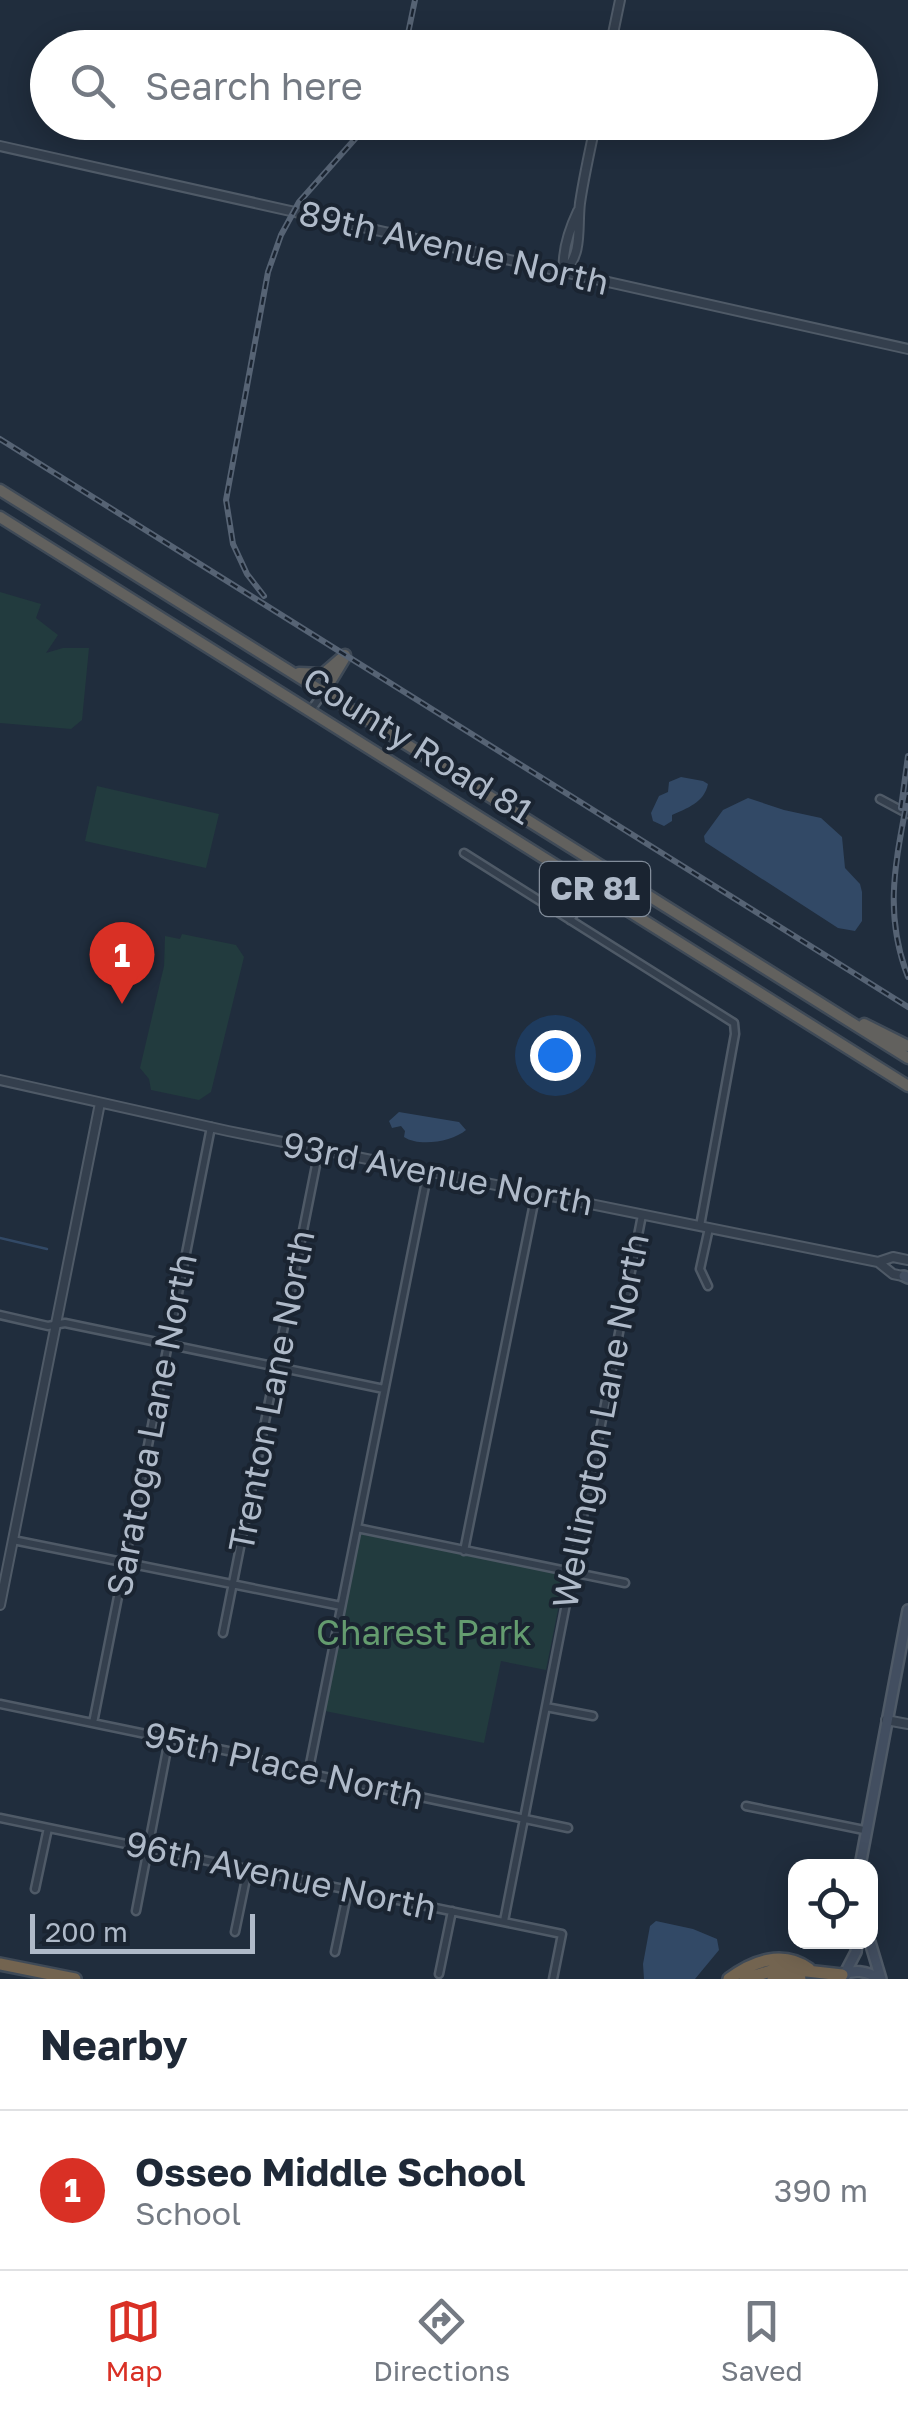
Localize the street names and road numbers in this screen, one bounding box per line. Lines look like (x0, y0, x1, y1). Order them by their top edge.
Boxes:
street label: 89th Avenue North (295, 191, 613, 303)
street label: County Road 81 (296, 658, 541, 833)
road number: CR 81 (540, 862, 650, 916)
street label: 93rd Avenue North (280, 1122, 597, 1224)
street label: Trenton Lane North (219, 1226, 323, 1555)
street label: Wellington Lane North (543, 1230, 657, 1612)
street label: Saratoga Lane North (97, 1250, 205, 1600)
street label: 95th Place North (141, 1712, 428, 1818)
street label: 96th Avenue North (122, 1822, 440, 1928)

